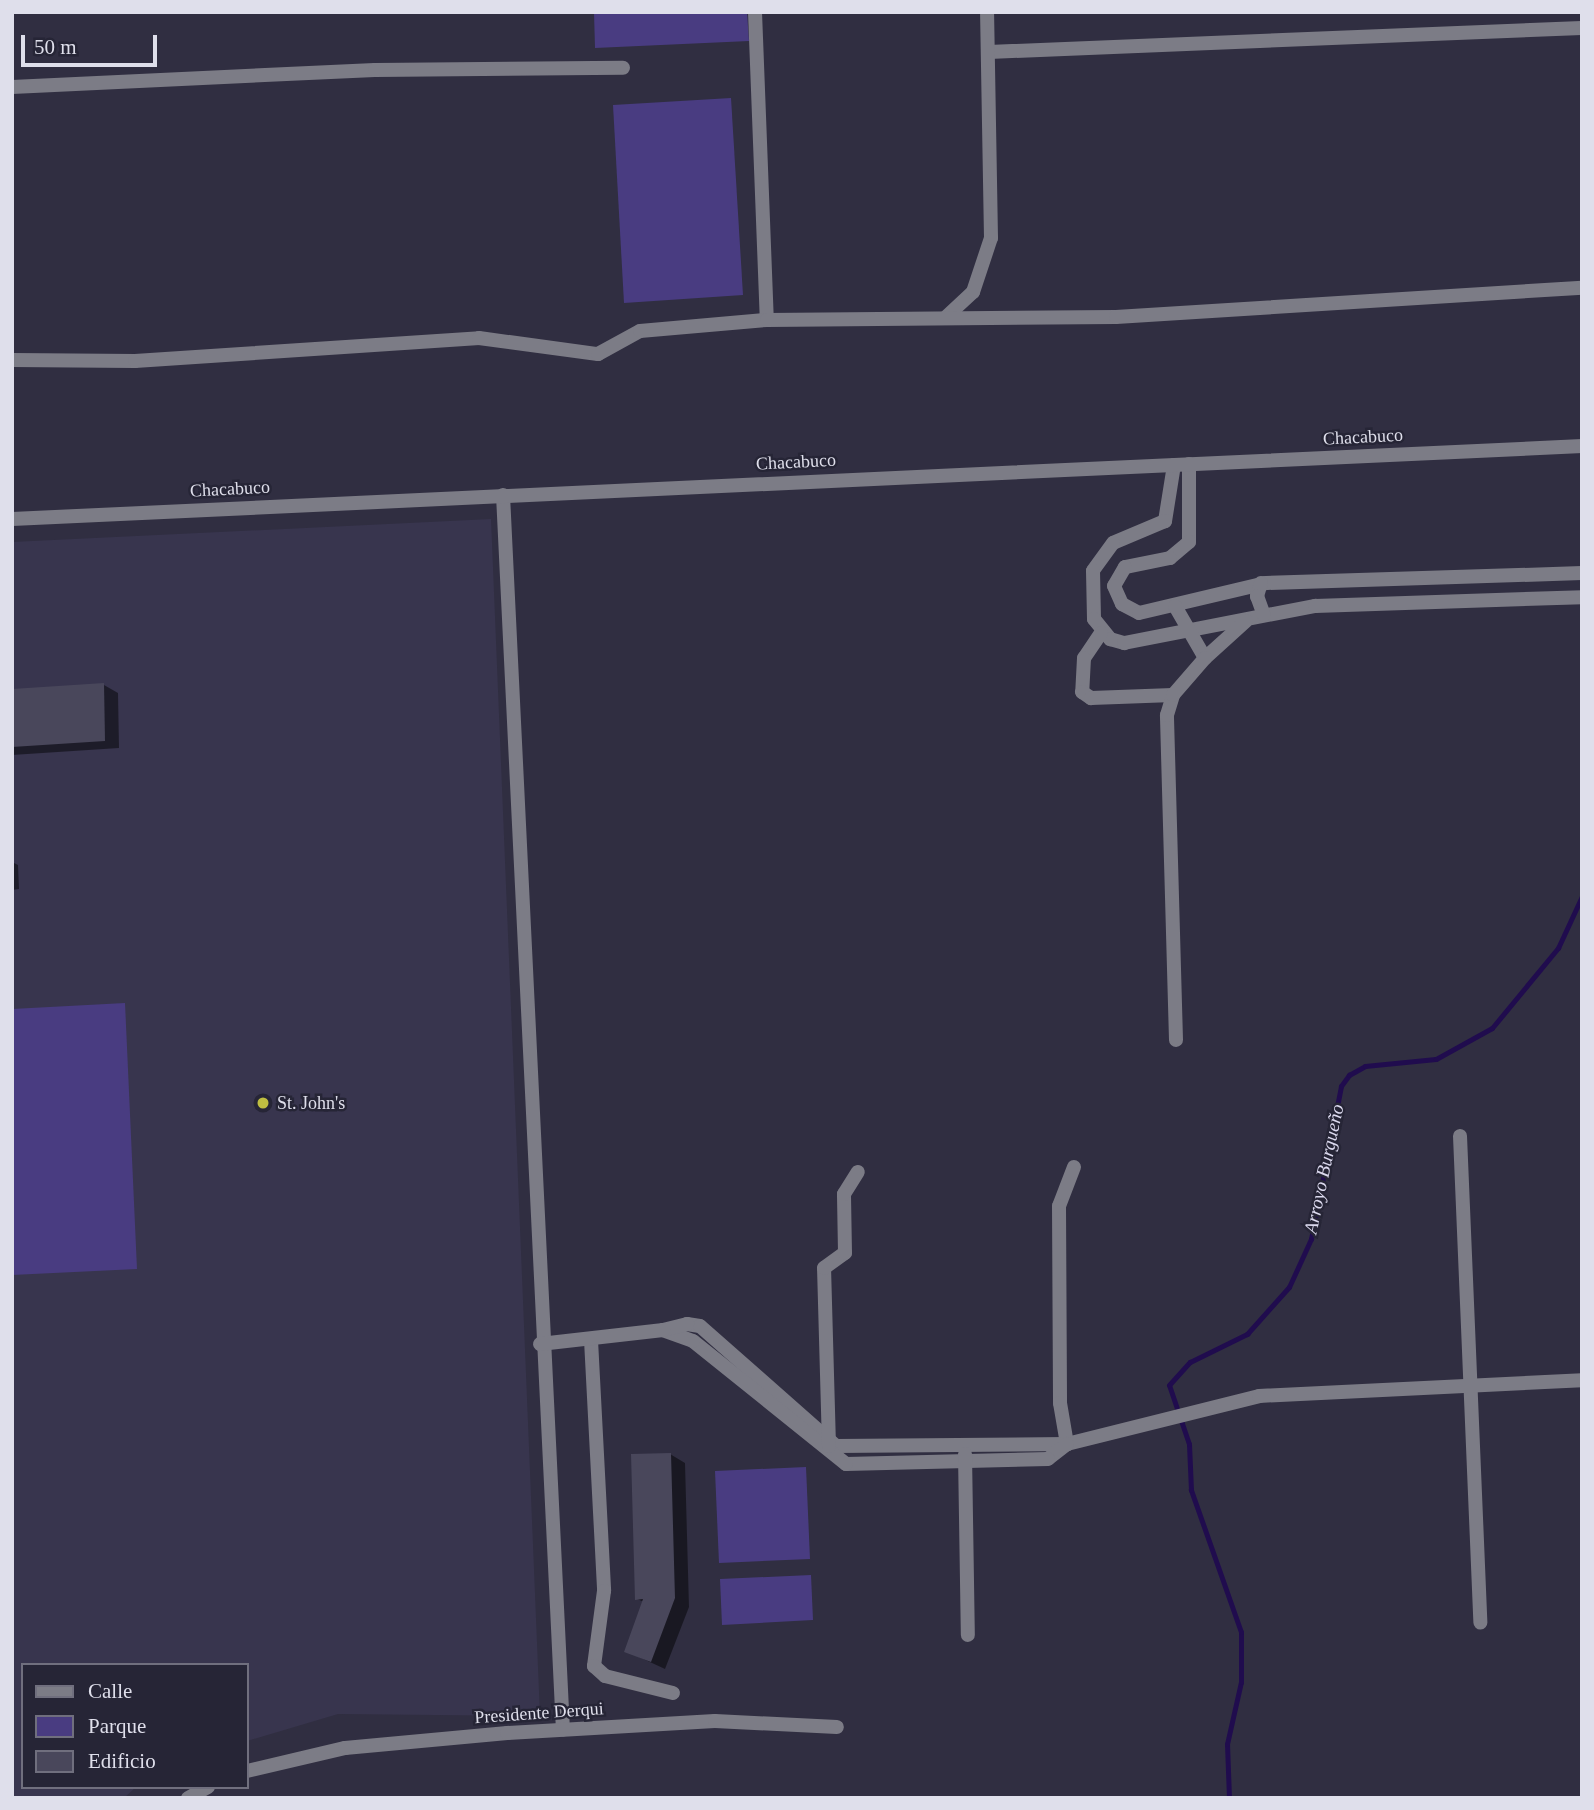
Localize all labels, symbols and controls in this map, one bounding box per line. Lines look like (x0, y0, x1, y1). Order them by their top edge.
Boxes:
scale bar (24, 21, 161, 65)
text: 50 m (34, 35, 77, 59)
street label: Chacabuco (1323, 424, 1403, 450)
street label: Chacabuco (756, 449, 836, 475)
street label: Chacabuco (190, 476, 270, 502)
place label: St. John's (277, 1092, 345, 1114)
marker: St. John's (255, 1095, 271, 1111)
water label: Arroyo Burgueño (1299, 1102, 1349, 1236)
legend (21, 1663, 248, 1789)
text: Calle (88, 1679, 132, 1703)
street label: Presidente Derqui (474, 1698, 604, 1728)
text: Parque (88, 1714, 146, 1738)
text: Edificio (88, 1749, 156, 1773)

